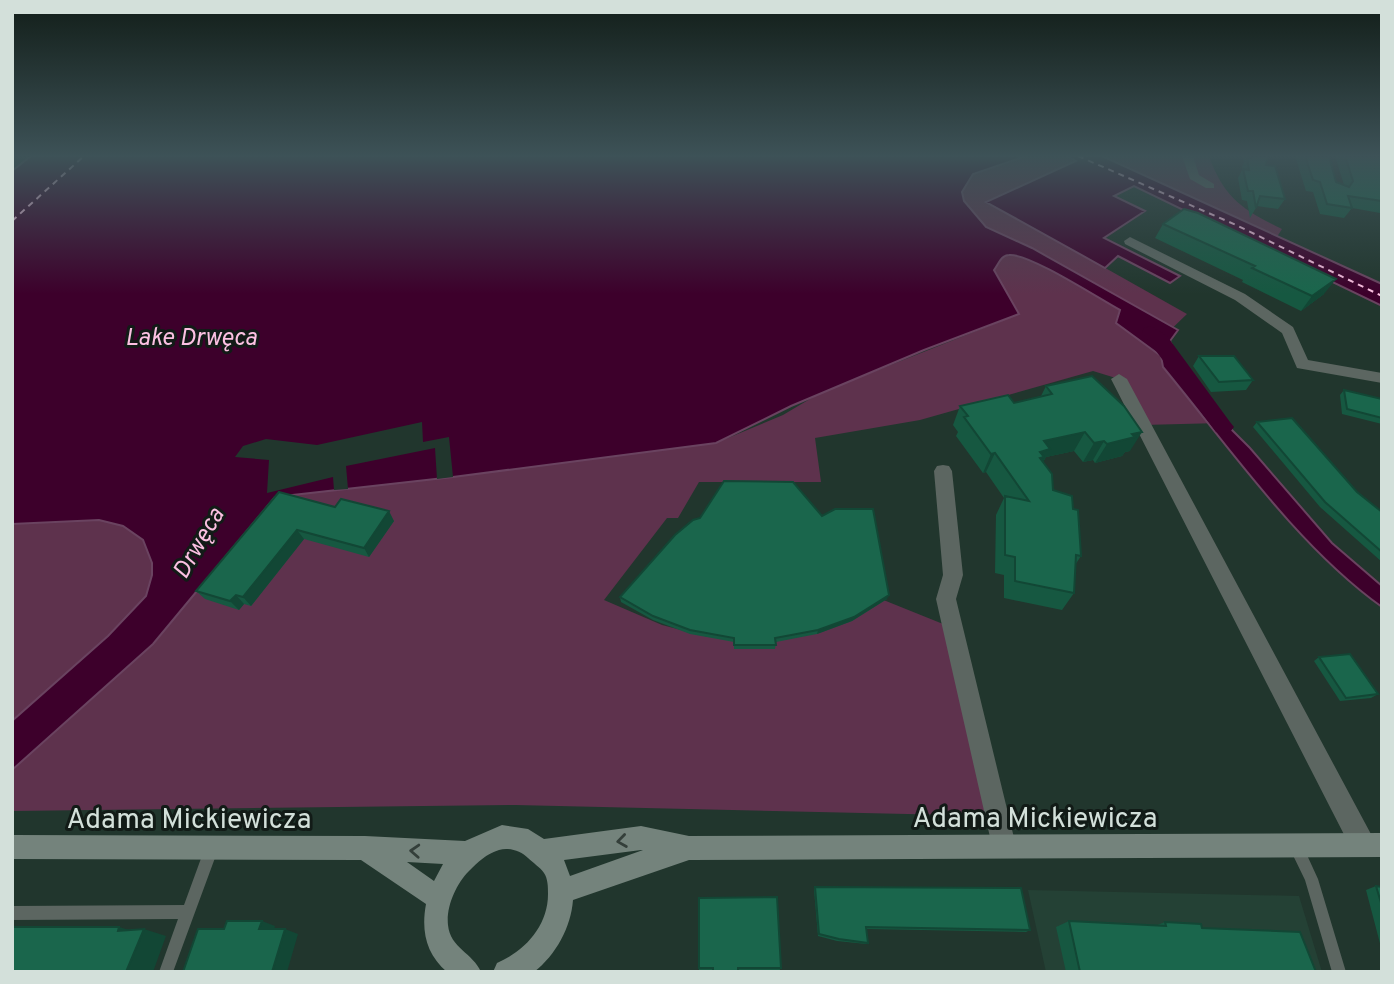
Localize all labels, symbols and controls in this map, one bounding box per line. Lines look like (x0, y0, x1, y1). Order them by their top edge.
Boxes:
water label: Lake Drwęca (125, 324, 258, 354)
water label: Drwęca (167, 502, 232, 585)
street label: Adama Mickiewicza (913, 802, 1157, 838)
street label: Adama Mickiewicza (67, 803, 311, 839)
one-way arrow (616, 833, 628, 848)
one-way arrow (410, 844, 421, 859)

